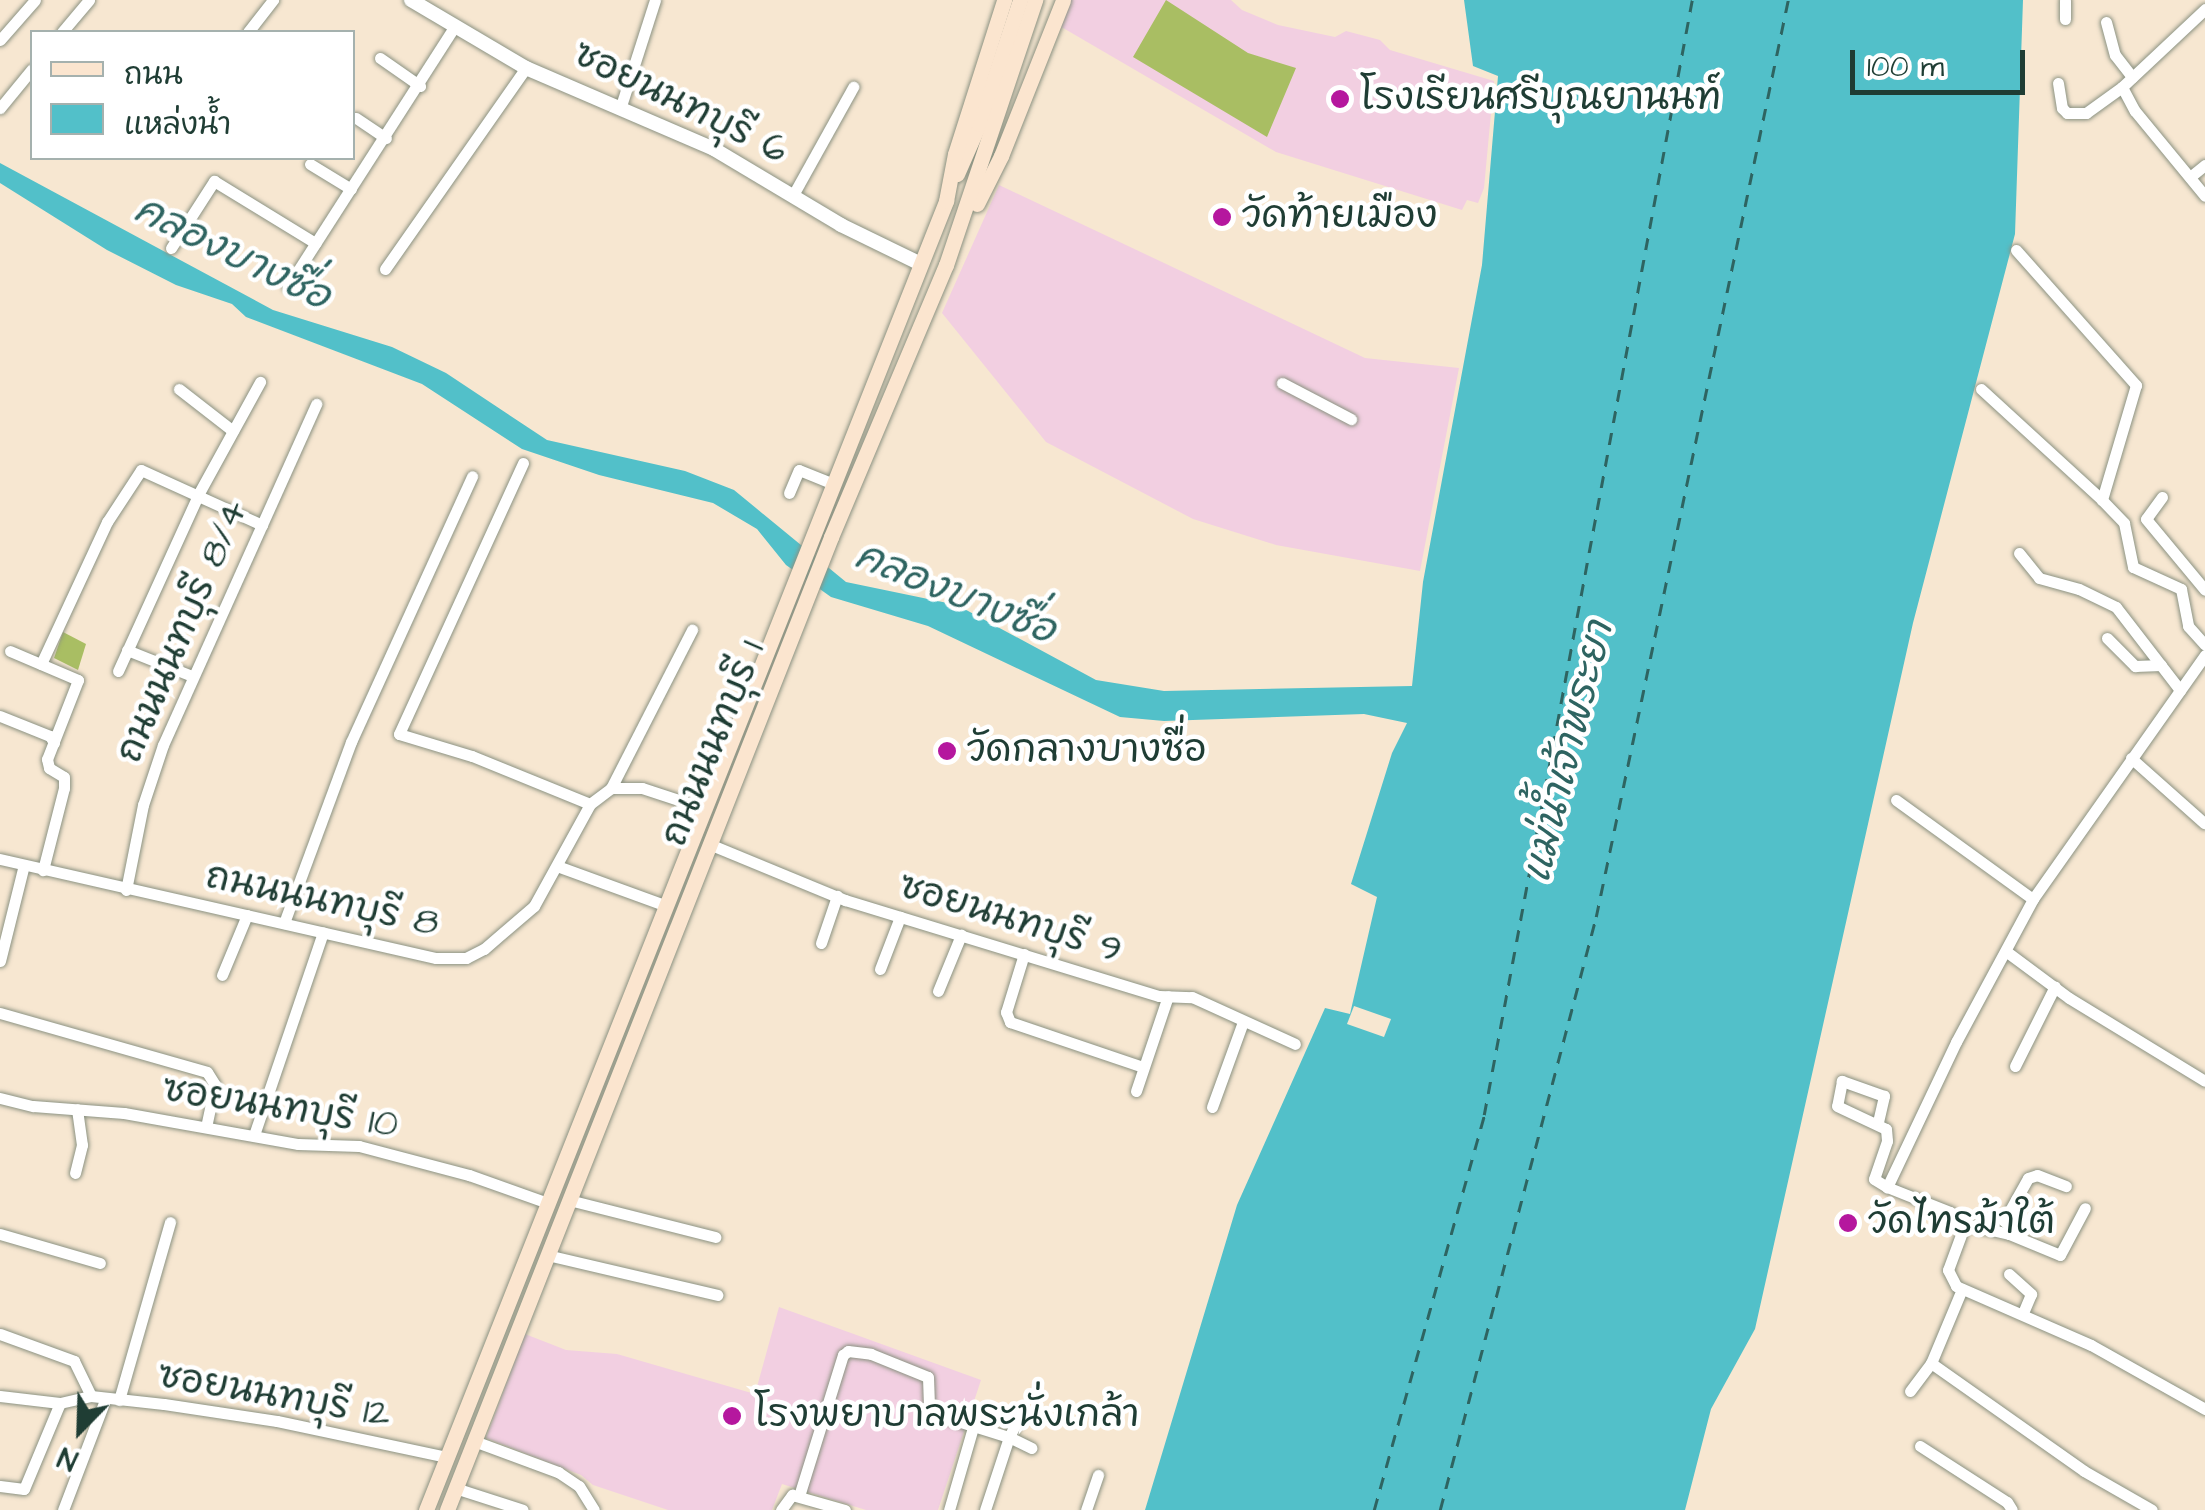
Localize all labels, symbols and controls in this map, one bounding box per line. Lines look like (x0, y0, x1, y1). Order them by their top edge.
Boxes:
legend (30, 30, 355, 160)
scale bar (1855, 30, 2030, 92)
street label: ซอยนนทบุรี 6 (565, 31, 795, 175)
text: 100 m (1867, 46, 1944, 88)
text: ถนน (124, 54, 183, 96)
place label: โรงเรียนศรีบุณยานนท์ (1360, 76, 1721, 122)
marker: โรงเรียนศรีบุณยานนท์ (1329, 88, 1351, 110)
text: แหล่งน้ำ (124, 104, 231, 146)
water label: คลองบางซื่อ (126, 186, 338, 322)
place label: วัดท้ายเมือง (1242, 194, 1438, 240)
marker: วัดท้ายเมือง (1211, 206, 1233, 228)
street label: ถนนนนทบุรี 8/4 (107, 494, 259, 770)
water label: คลองบางซื่อ (848, 532, 1062, 656)
water label: แม่น้ำเจ้าพระยา (1513, 617, 1625, 887)
street label: ถนนนนทบุรี 1 (652, 635, 776, 853)
place label: วัดกลางบางซื่อ (967, 728, 1207, 774)
marker: วัดกลางบางซื่อ (936, 740, 958, 762)
street label: ถนนนนทบุรี 8 (201, 854, 443, 948)
street label: ซอยนนทบุรี 9 (893, 863, 1127, 975)
street label: ซอยนนทบุรี 10 (159, 1067, 401, 1149)
place label: วัดไทรม้าใต้ (1868, 1200, 2055, 1246)
marker: วัดไทรม้าใต้ (1837, 1212, 1859, 1234)
street label: ซอยนนทบุรี 12 (154, 1353, 394, 1439)
north arrow (30, 1380, 130, 1480)
place label: โรงพยาบาลพระนั่งเกล้า (754, 1393, 1139, 1439)
marker: โรงพยาบาลพระนั่งเกล้า (719, 1403, 745, 1429)
text: N (52, 1437, 84, 1479)

